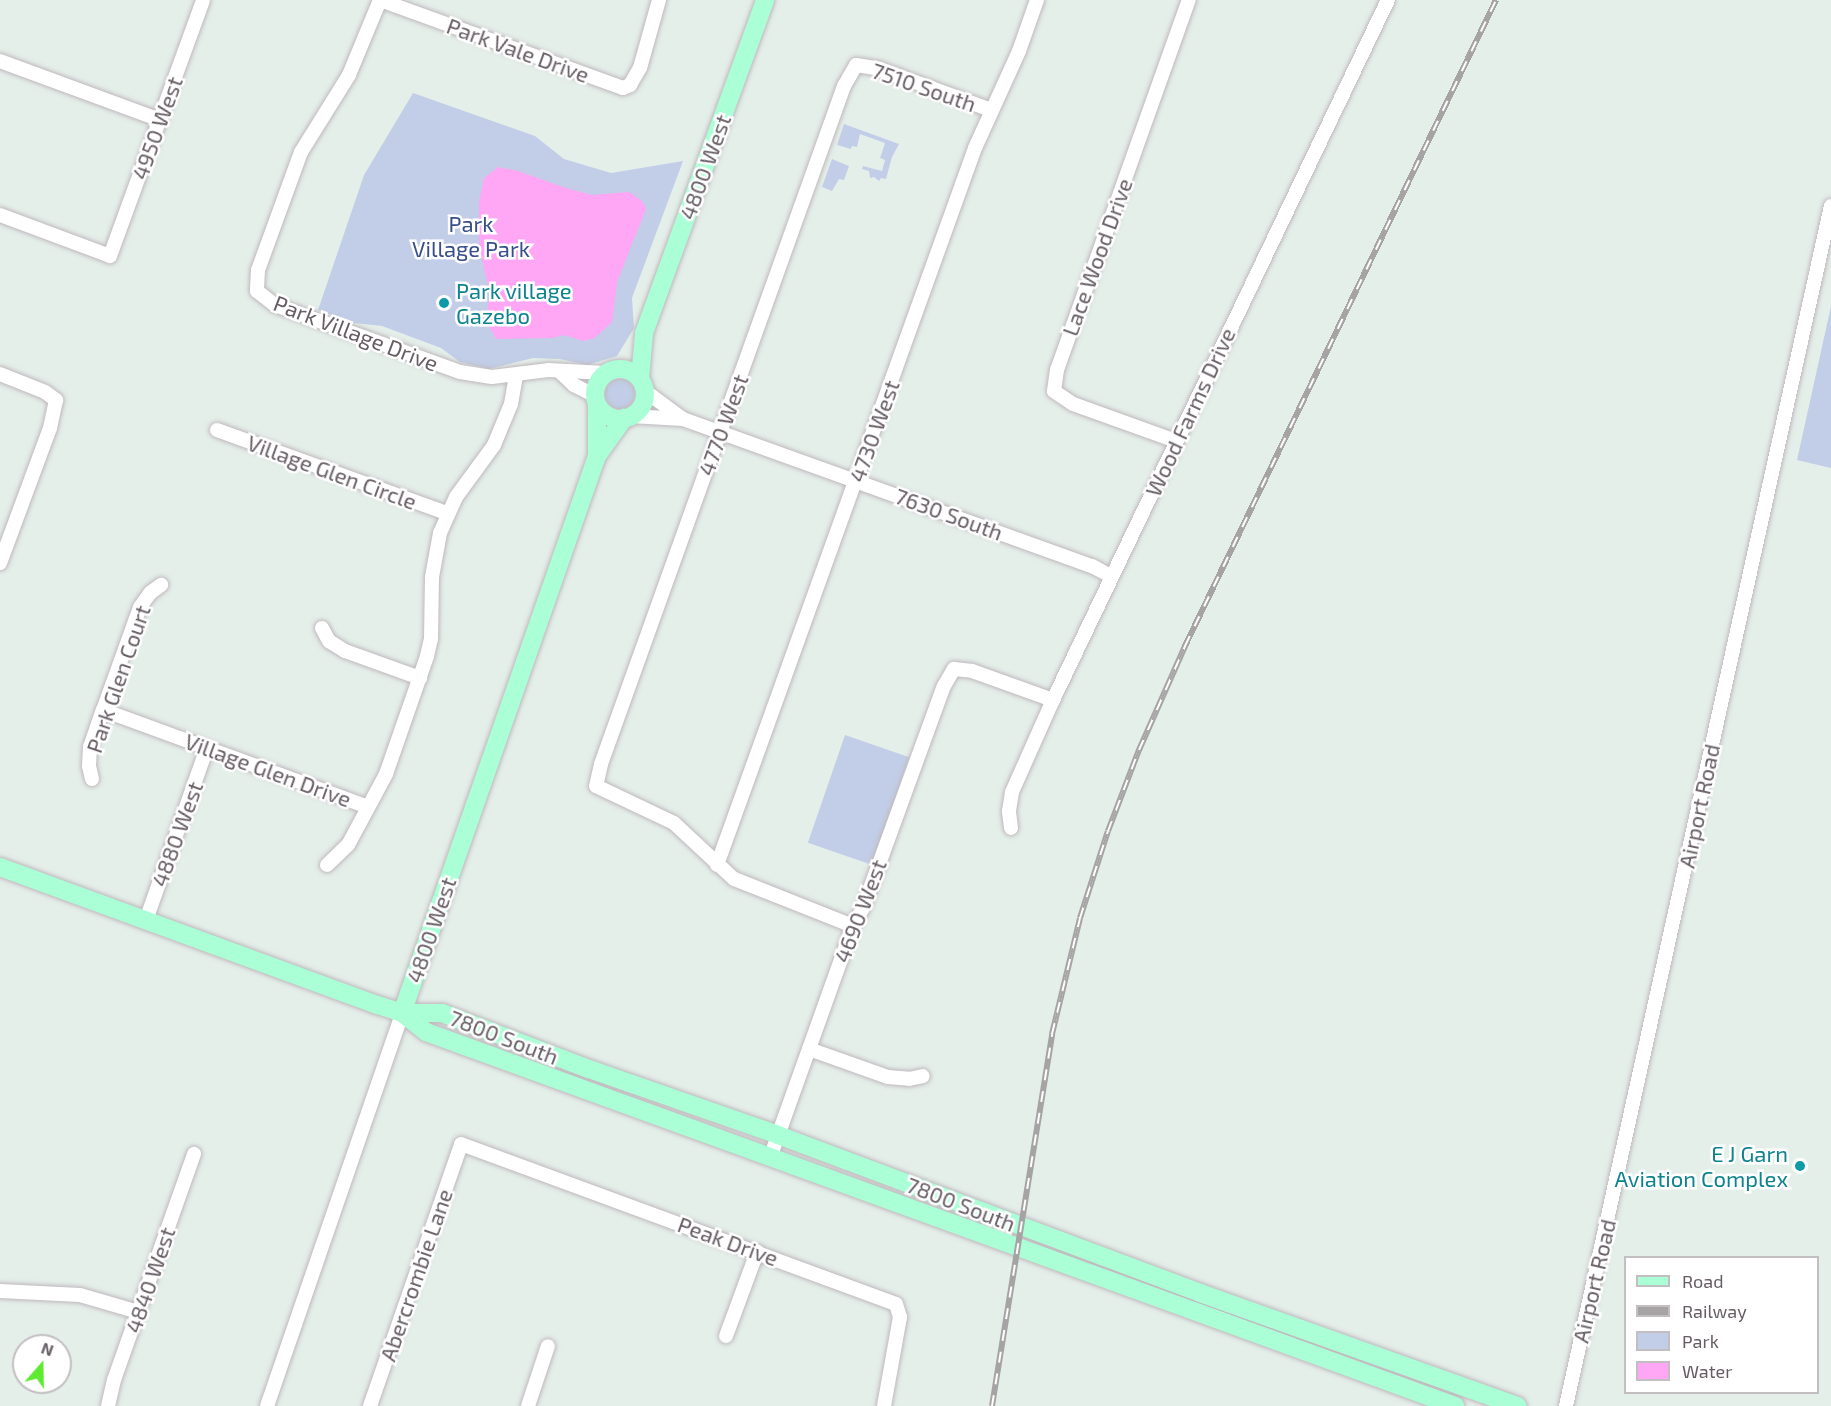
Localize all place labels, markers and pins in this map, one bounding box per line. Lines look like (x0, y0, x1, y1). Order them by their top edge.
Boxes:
place label: Park village Gazebo (456, 277, 572, 328)
marker: Park village Gazebo (437, 296, 451, 310)
place label: E J Garn Aviation Complex (1615, 1140, 1788, 1192)
marker: E J Garn Aviation Complex (1793, 1159, 1807, 1173)

